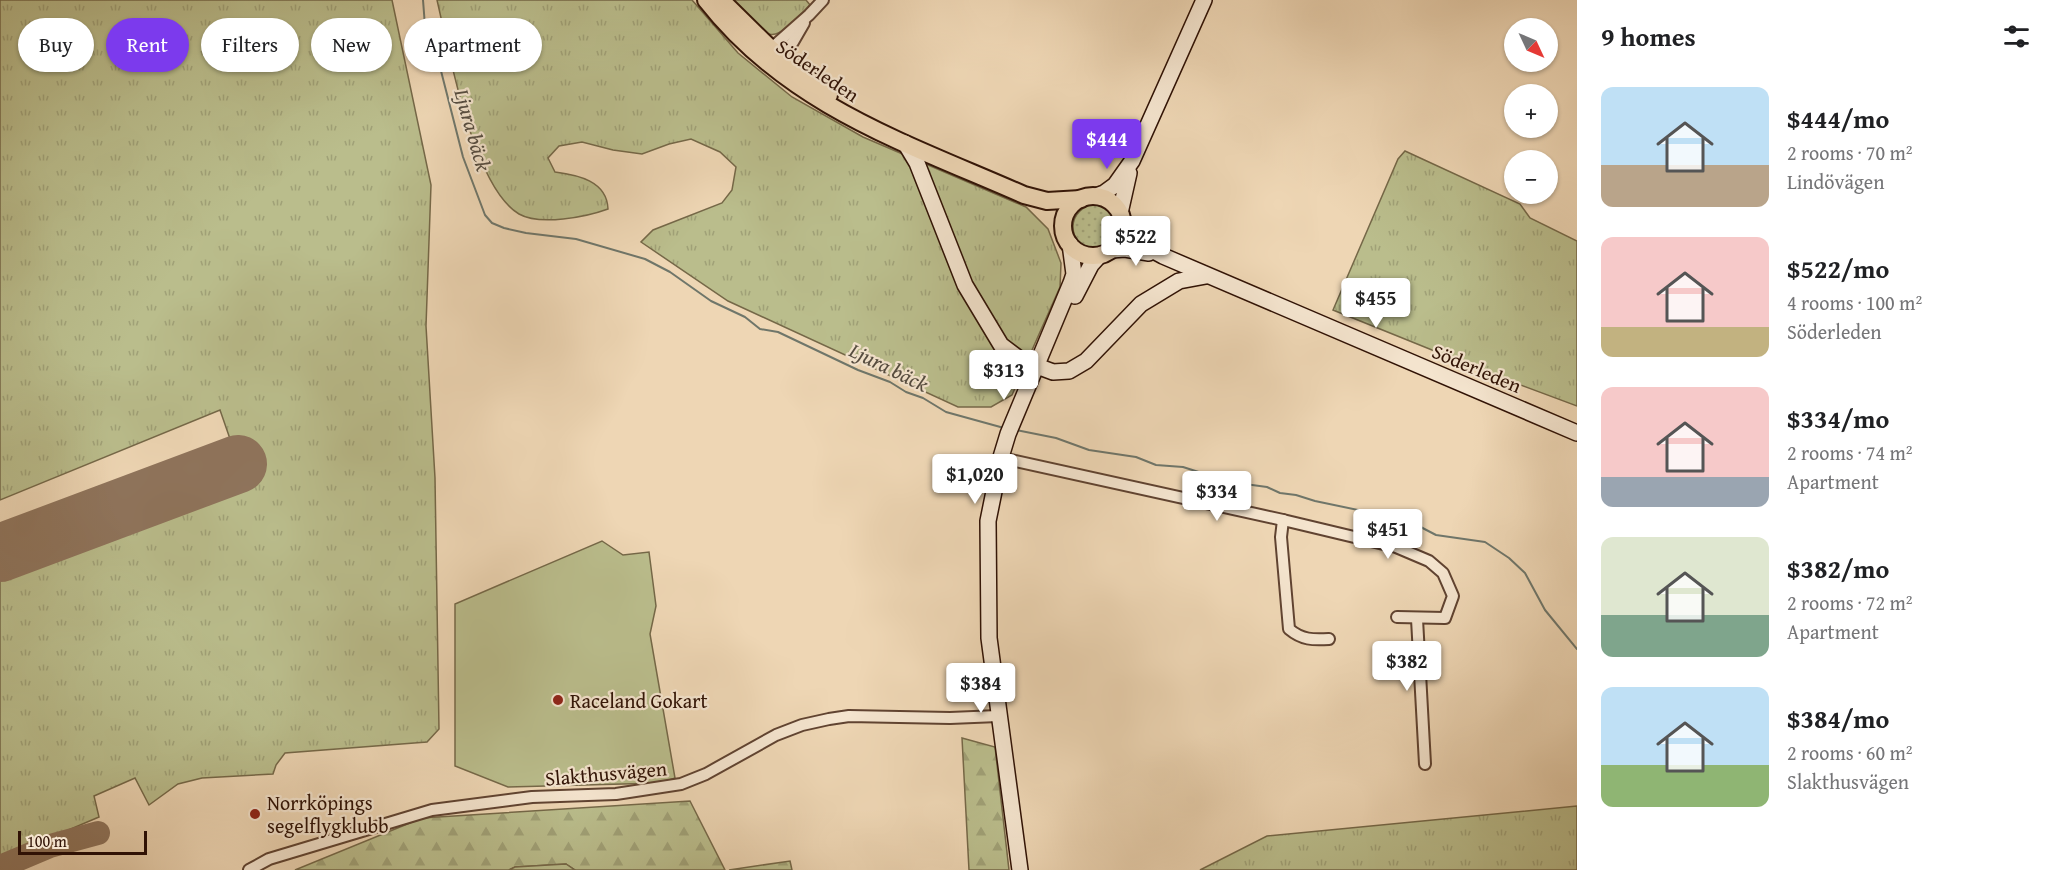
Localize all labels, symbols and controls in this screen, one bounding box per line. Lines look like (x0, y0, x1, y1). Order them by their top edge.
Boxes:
text: 9 homes (1601, 17, 1696, 56)
chip: Buy (18, 18, 94, 72)
chip: Rent (106, 18, 189, 72)
chip: Filters (201, 18, 299, 72)
chip: New (311, 18, 392, 72)
chip: Apartment (404, 18, 542, 72)
north arrow (1504, 18, 1558, 72)
map controls (1504, 18, 1558, 204)
icon: filters (2000, 20, 2033, 53)
street label: Söderleden (771, 32, 865, 108)
water label: Ljura bäck (446, 84, 500, 175)
button: + (1504, 84, 1558, 138)
text: $444/mo (1787, 99, 1889, 138)
icon: home (1649, 111, 1721, 183)
pin: $444 (1071, 119, 1143, 170)
text: $444 (1086, 124, 1128, 153)
text: 2 rooms · 70 m² (1787, 138, 1913, 167)
button: − (1504, 150, 1558, 204)
text: Lindövägen (1787, 167, 1884, 196)
pin: $522 (1100, 216, 1172, 267)
text: $522 (1115, 221, 1157, 250)
text: $522/mo (1787, 249, 1889, 288)
icon: home (1649, 261, 1721, 333)
pin: $455 (1340, 278, 1412, 329)
text: $455 (1355, 283, 1397, 312)
text: 4 rooms · 100 m² (1787, 288, 1922, 317)
text: Söderleden (1787, 317, 1882, 346)
water label: Ljura bäck (843, 334, 934, 400)
street label: Söderleden (1428, 336, 1526, 400)
pin: $313 (968, 350, 1040, 401)
text: $313 (983, 355, 1025, 384)
text: $334/mo (1787, 399, 1889, 438)
icon: home (1649, 411, 1721, 483)
text: 2 rooms · 74 m² (1787, 438, 1913, 467)
pin: $1,020 (926, 454, 1024, 505)
text: $1,020 (946, 459, 1004, 488)
text: Apartment (1787, 467, 1879, 496)
pin: $334 (1181, 471, 1253, 522)
text: $334 (1196, 476, 1238, 505)
pin: $451 (1352, 509, 1424, 560)
text: $451 (1367, 514, 1409, 543)
text: $382/mo (1787, 549, 1889, 588)
icon: home (1649, 561, 1721, 633)
text: 2 rooms · 72 m² (1787, 588, 1913, 617)
text: Apartment (1787, 617, 1879, 646)
pin: $382 (1371, 641, 1443, 692)
text: $382 (1386, 646, 1428, 675)
pin: $384 (945, 663, 1017, 714)
text: $384 (960, 668, 1002, 697)
place label: Raceland Gokart (570, 686, 708, 715)
marker: Raceland Gokart (551, 693, 565, 707)
text: $384/mo (1787, 699, 1889, 738)
icon: home (1649, 711, 1721, 783)
text: 2 rooms · 60 m² (1787, 738, 1913, 767)
street label: Slakthusvägen (544, 753, 668, 793)
text: Slakthusvägen (1787, 767, 1909, 796)
place label: Norrköpings segelflygklubb (267, 788, 389, 840)
marker: Norrköpings segelflygklubb (248, 807, 262, 821)
scale bar (18, 828, 147, 856)
text: 100 m (27, 829, 67, 853)

